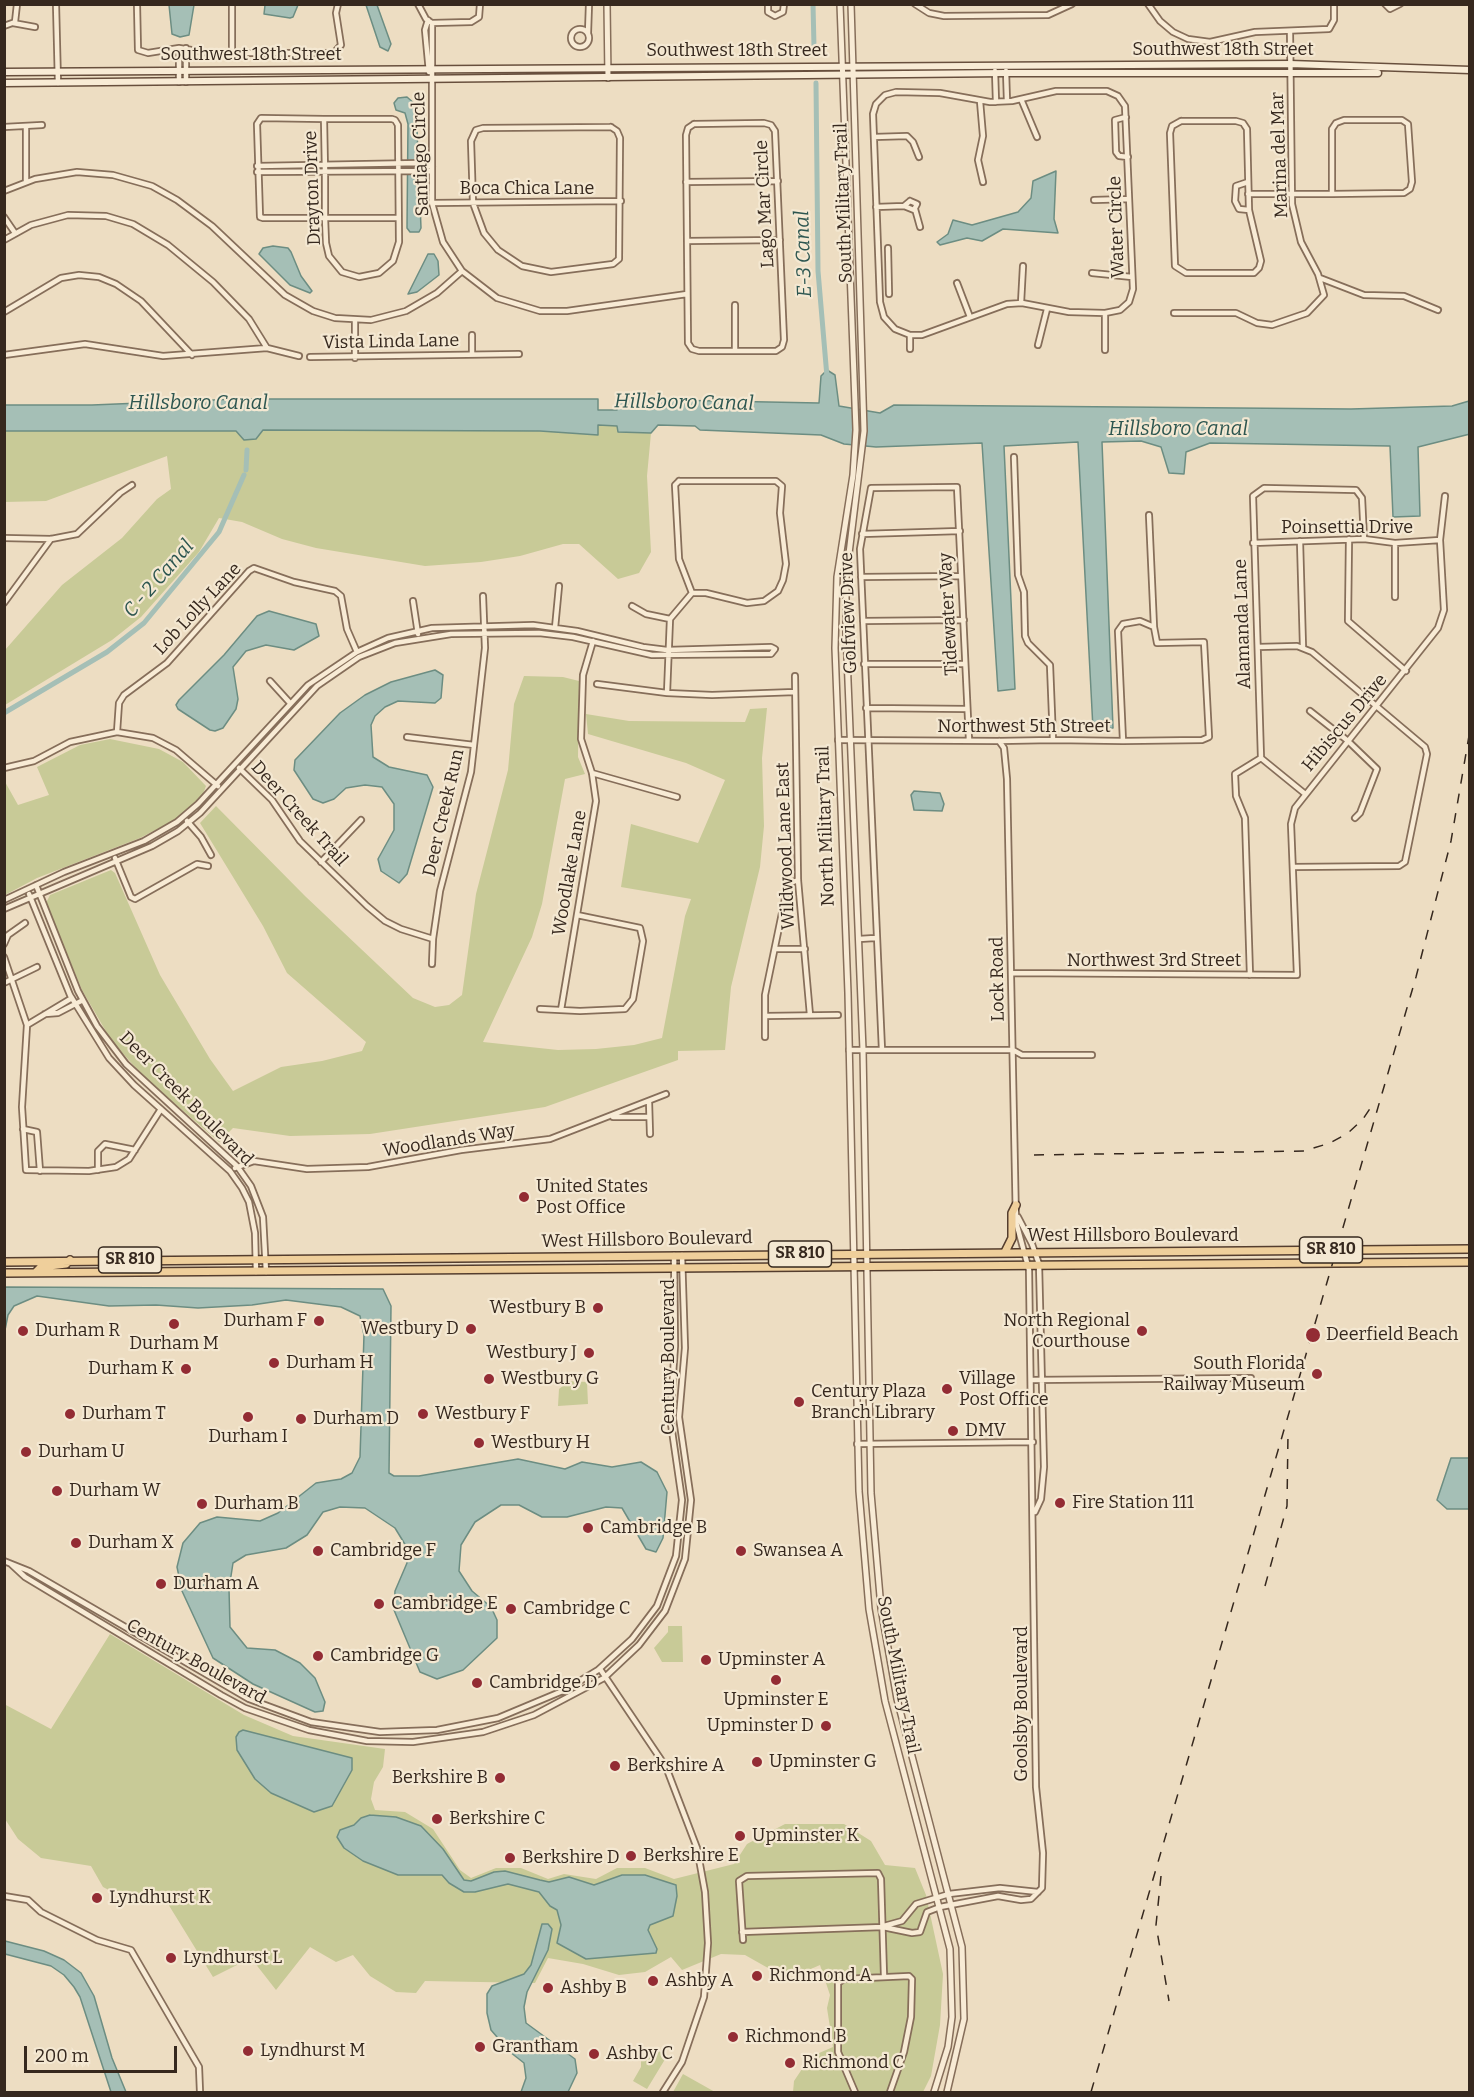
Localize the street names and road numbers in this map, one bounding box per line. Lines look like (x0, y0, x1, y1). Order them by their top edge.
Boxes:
street label: Southwest 18th Street (1132, 39, 1314, 61)
street label: Southwest 18th Street (646, 40, 828, 62)
street label: Southwest 18th Street (160, 44, 342, 66)
street label: Santiago Circle (408, 91, 434, 217)
street label: Marina del Mar (1267, 91, 1293, 219)
street label: South Military Trail (830, 122, 858, 284)
street label: Drayton Drive (300, 130, 326, 246)
street label: Lago Mar Circle (751, 139, 779, 269)
street label: Water Circle (1104, 175, 1130, 279)
street label: Boca Chica Lane (460, 178, 594, 200)
street label: Vista Linda Lane (323, 330, 459, 354)
street label: Poinsettia Drive (1281, 517, 1413, 539)
street label: Golfview Drive (836, 552, 862, 674)
street label: Tidewater Way (935, 552, 963, 676)
street label: Lob Lolly Lane (150, 558, 246, 660)
street label: Alamanda Lane (1230, 558, 1256, 690)
street label: Hibiscus Drive (1298, 670, 1392, 776)
street label: Northwest 5th Street (937, 716, 1111, 738)
street label: North Military Trail (812, 745, 840, 907)
street label: Deer Creek Run (419, 747, 469, 879)
street label: Deer Creek Trail (246, 757, 352, 871)
street label: Wildwood Lane East (772, 762, 800, 930)
street label: Woodlake Lane (548, 809, 592, 937)
street label: Lock Road (986, 936, 1010, 1022)
street label: Northwest 3rd Street (1067, 950, 1241, 972)
street label: Deer Creek Boulevard (114, 1027, 258, 1171)
street label: Woodlands Way (381, 1120, 517, 1162)
street label: West Hillsboro Boulevard (1027, 1225, 1239, 1247)
street label: West Hillsboro Boulevard (541, 1227, 753, 1253)
road number: SR 810 (1300, 1237, 1362, 1263)
road number: SR 810 (768, 1241, 832, 1267)
road number: SR 810 (98, 1247, 162, 1273)
street label: Century Boulevard (658, 1279, 680, 1435)
street label: South Military Trail (872, 1594, 924, 1756)
street label: Century Boulevard (122, 1615, 270, 1709)
street label: Goolsby Boulevard (1011, 1626, 1033, 1782)

